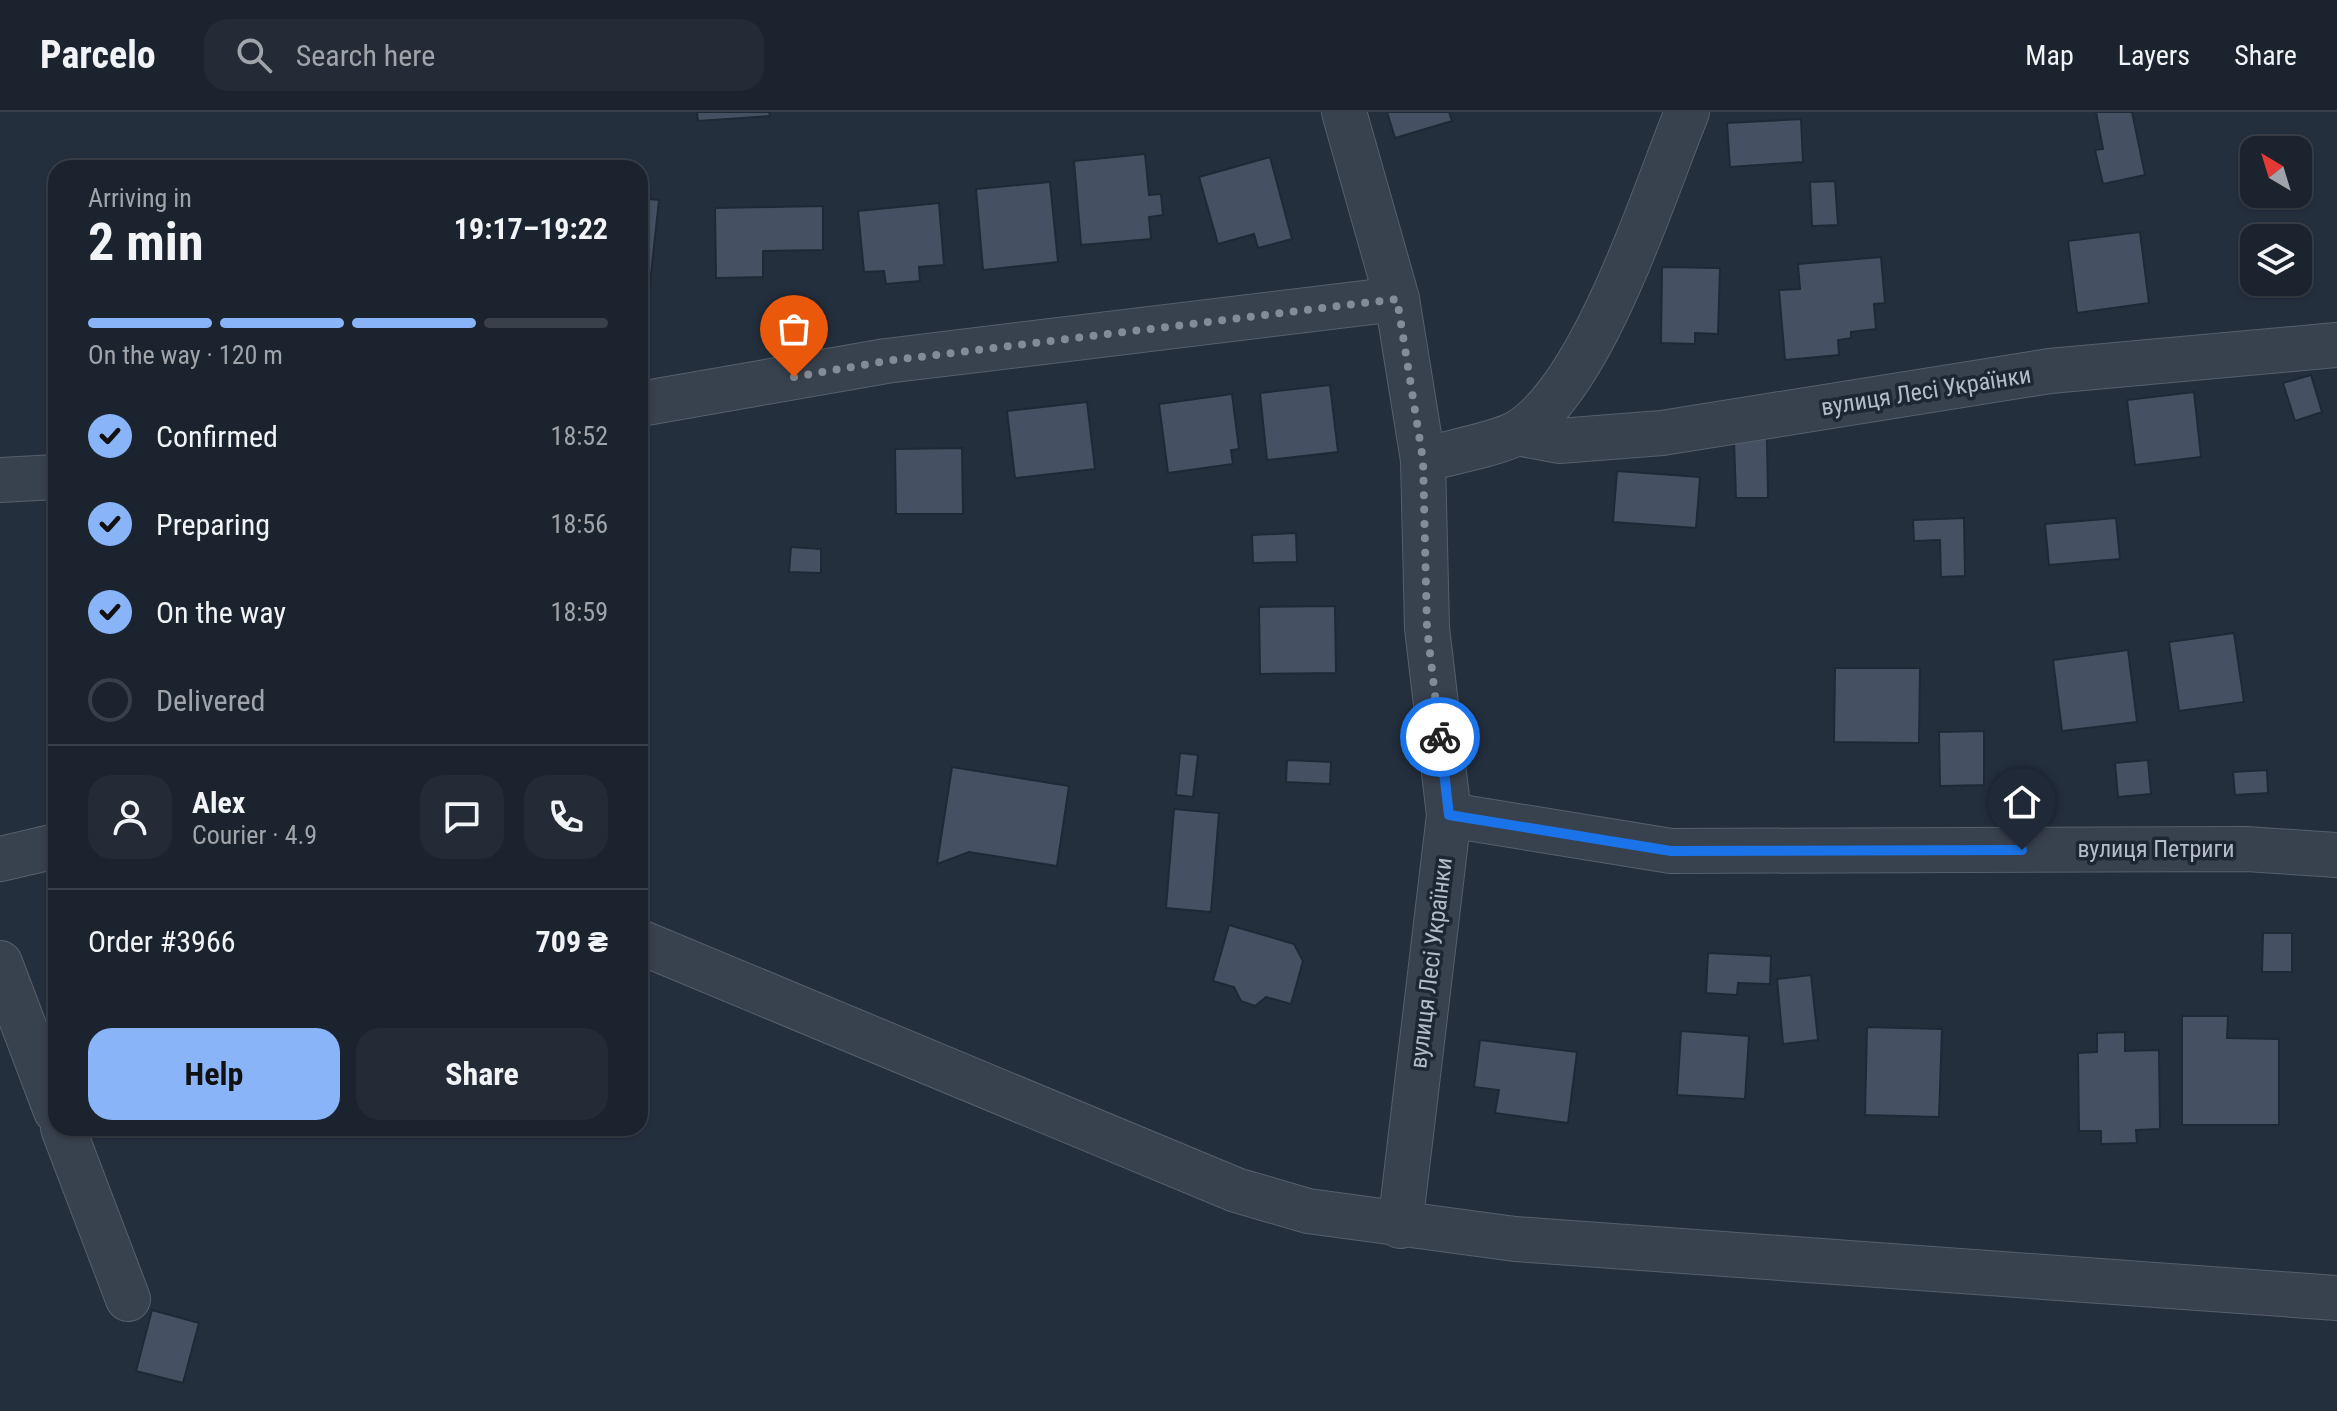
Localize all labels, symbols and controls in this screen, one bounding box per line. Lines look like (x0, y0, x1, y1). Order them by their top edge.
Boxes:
search box (204, 19, 764, 91)
text: Parcelo (40, 33, 156, 77)
icon: search (232, 33, 276, 77)
text: Search here (296, 38, 435, 73)
text: Map (2025, 39, 2074, 72)
text: Layers (2118, 39, 2190, 72)
text: Share (2234, 39, 2297, 72)
north arrow (2240, 136, 2312, 208)
map controls (2240, 136, 2312, 296)
text: Arriving in (88, 183, 192, 213)
text: 19:17–19:22 (454, 211, 608, 246)
text: 2 min (88, 212, 204, 273)
button: layers (2240, 224, 2312, 296)
pin (760, 295, 828, 377)
icon: bag (772, 307, 816, 351)
text: On the way · 120 m (88, 340, 283, 370)
street label: вулиця Лесі Українки (1819, 361, 2033, 421)
icon: check (88, 414, 132, 458)
text: Confirmed (156, 419, 278, 454)
text: 18:52 (551, 421, 608, 451)
icon: check (88, 502, 132, 546)
text: Preparing (156, 507, 270, 542)
text: 18:56 (551, 509, 608, 539)
icon: check (88, 590, 132, 634)
text: On the way (156, 595, 286, 630)
text: 18:59 (551, 597, 608, 627)
text: Delivered (156, 683, 265, 718)
courier (1400, 697, 1480, 777)
icon: bike (1418, 715, 1462, 759)
pin (1988, 768, 2056, 850)
button: person (88, 775, 172, 859)
button: chat (420, 775, 504, 859)
button: phone (524, 775, 608, 859)
icon: home (2000, 780, 2044, 824)
text: Alex (192, 785, 245, 820)
text: Courier · 4.9 (192, 820, 317, 850)
street label: вулиця Петриги (2077, 835, 2235, 863)
street label: вулиця Лесі Українки (1404, 856, 1458, 1070)
text: Order #3966 (88, 924, 236, 959)
text: 709 ₴ (536, 924, 608, 959)
button: Help (88, 1028, 340, 1120)
button: Share (356, 1028, 608, 1120)

